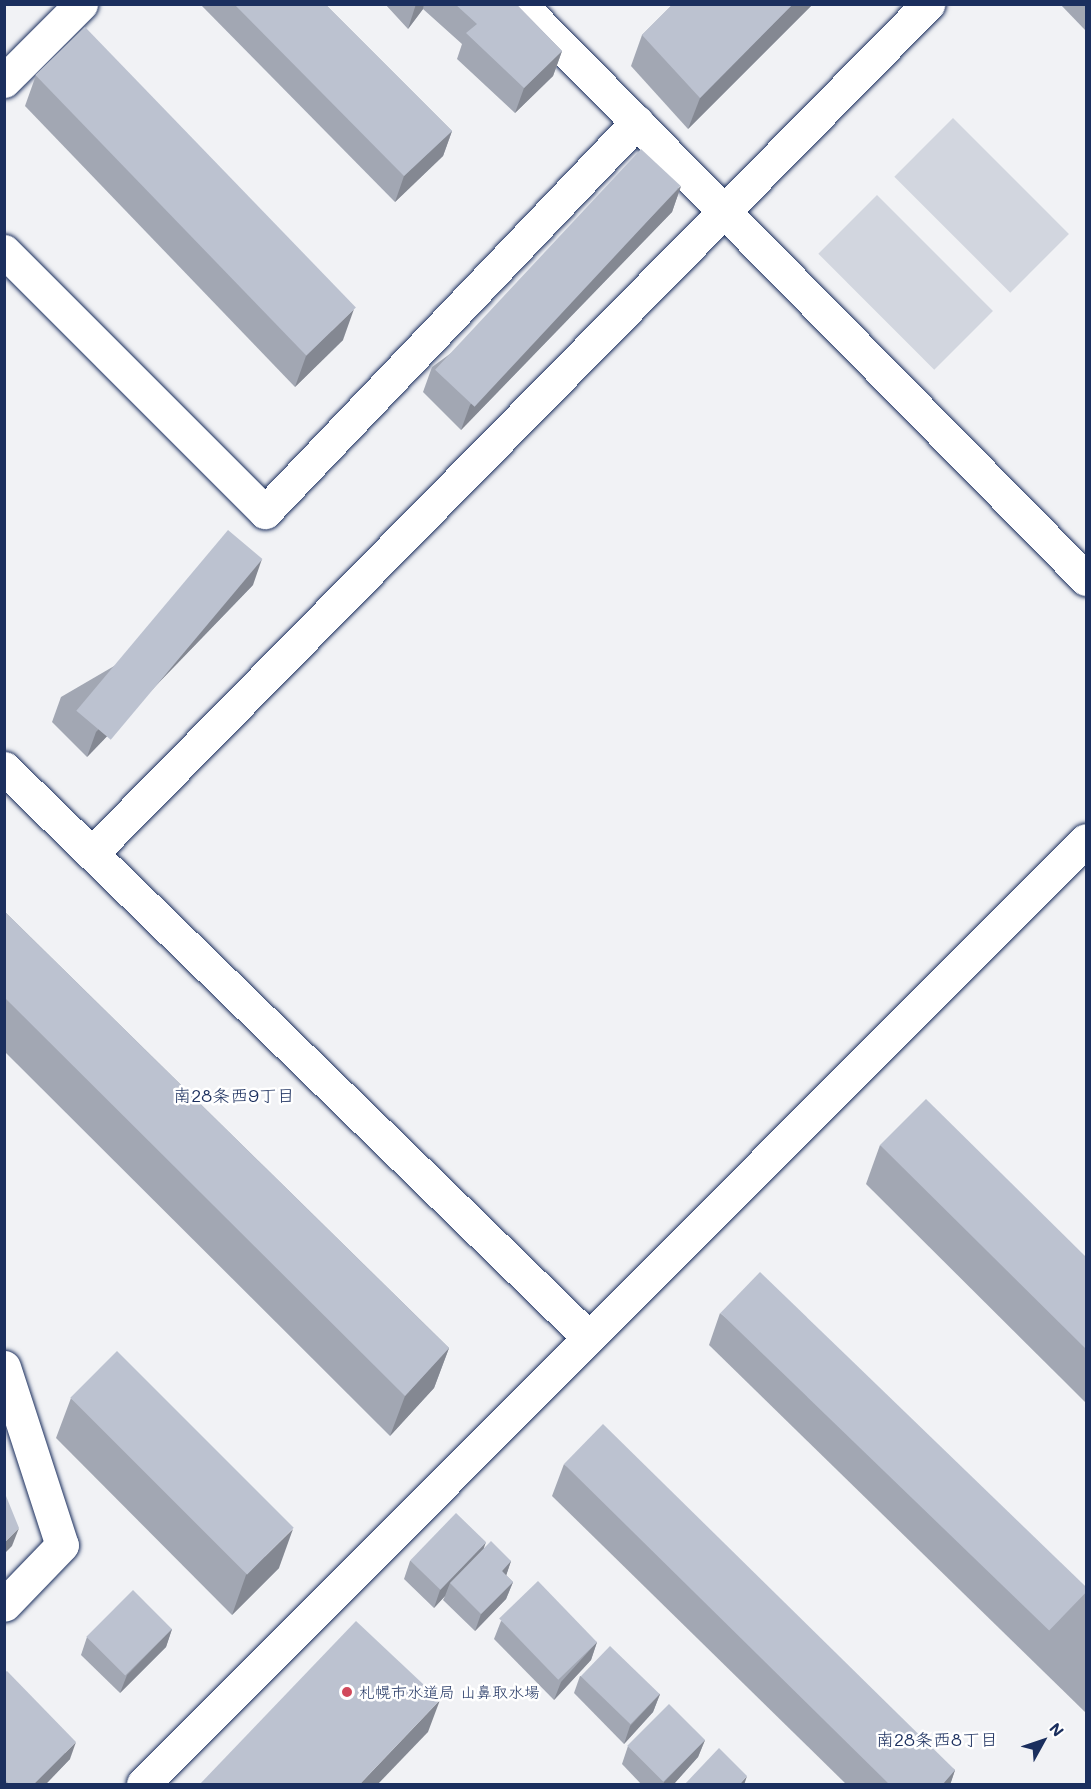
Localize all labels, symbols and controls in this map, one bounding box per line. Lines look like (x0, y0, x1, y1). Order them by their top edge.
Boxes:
district label: 南28条西9丁目 (173, 1084, 295, 1106)
place label: 札幌市水道局 山鼻取水場 (359, 1682, 540, 1702)
marker: 札幌市水道局 山鼻取水場 (340, 1685, 354, 1699)
north arrow (1013, 1711, 1073, 1771)
text: N (1045, 1718, 1069, 1741)
district label: 南28条西8丁目 (876, 1728, 998, 1750)

